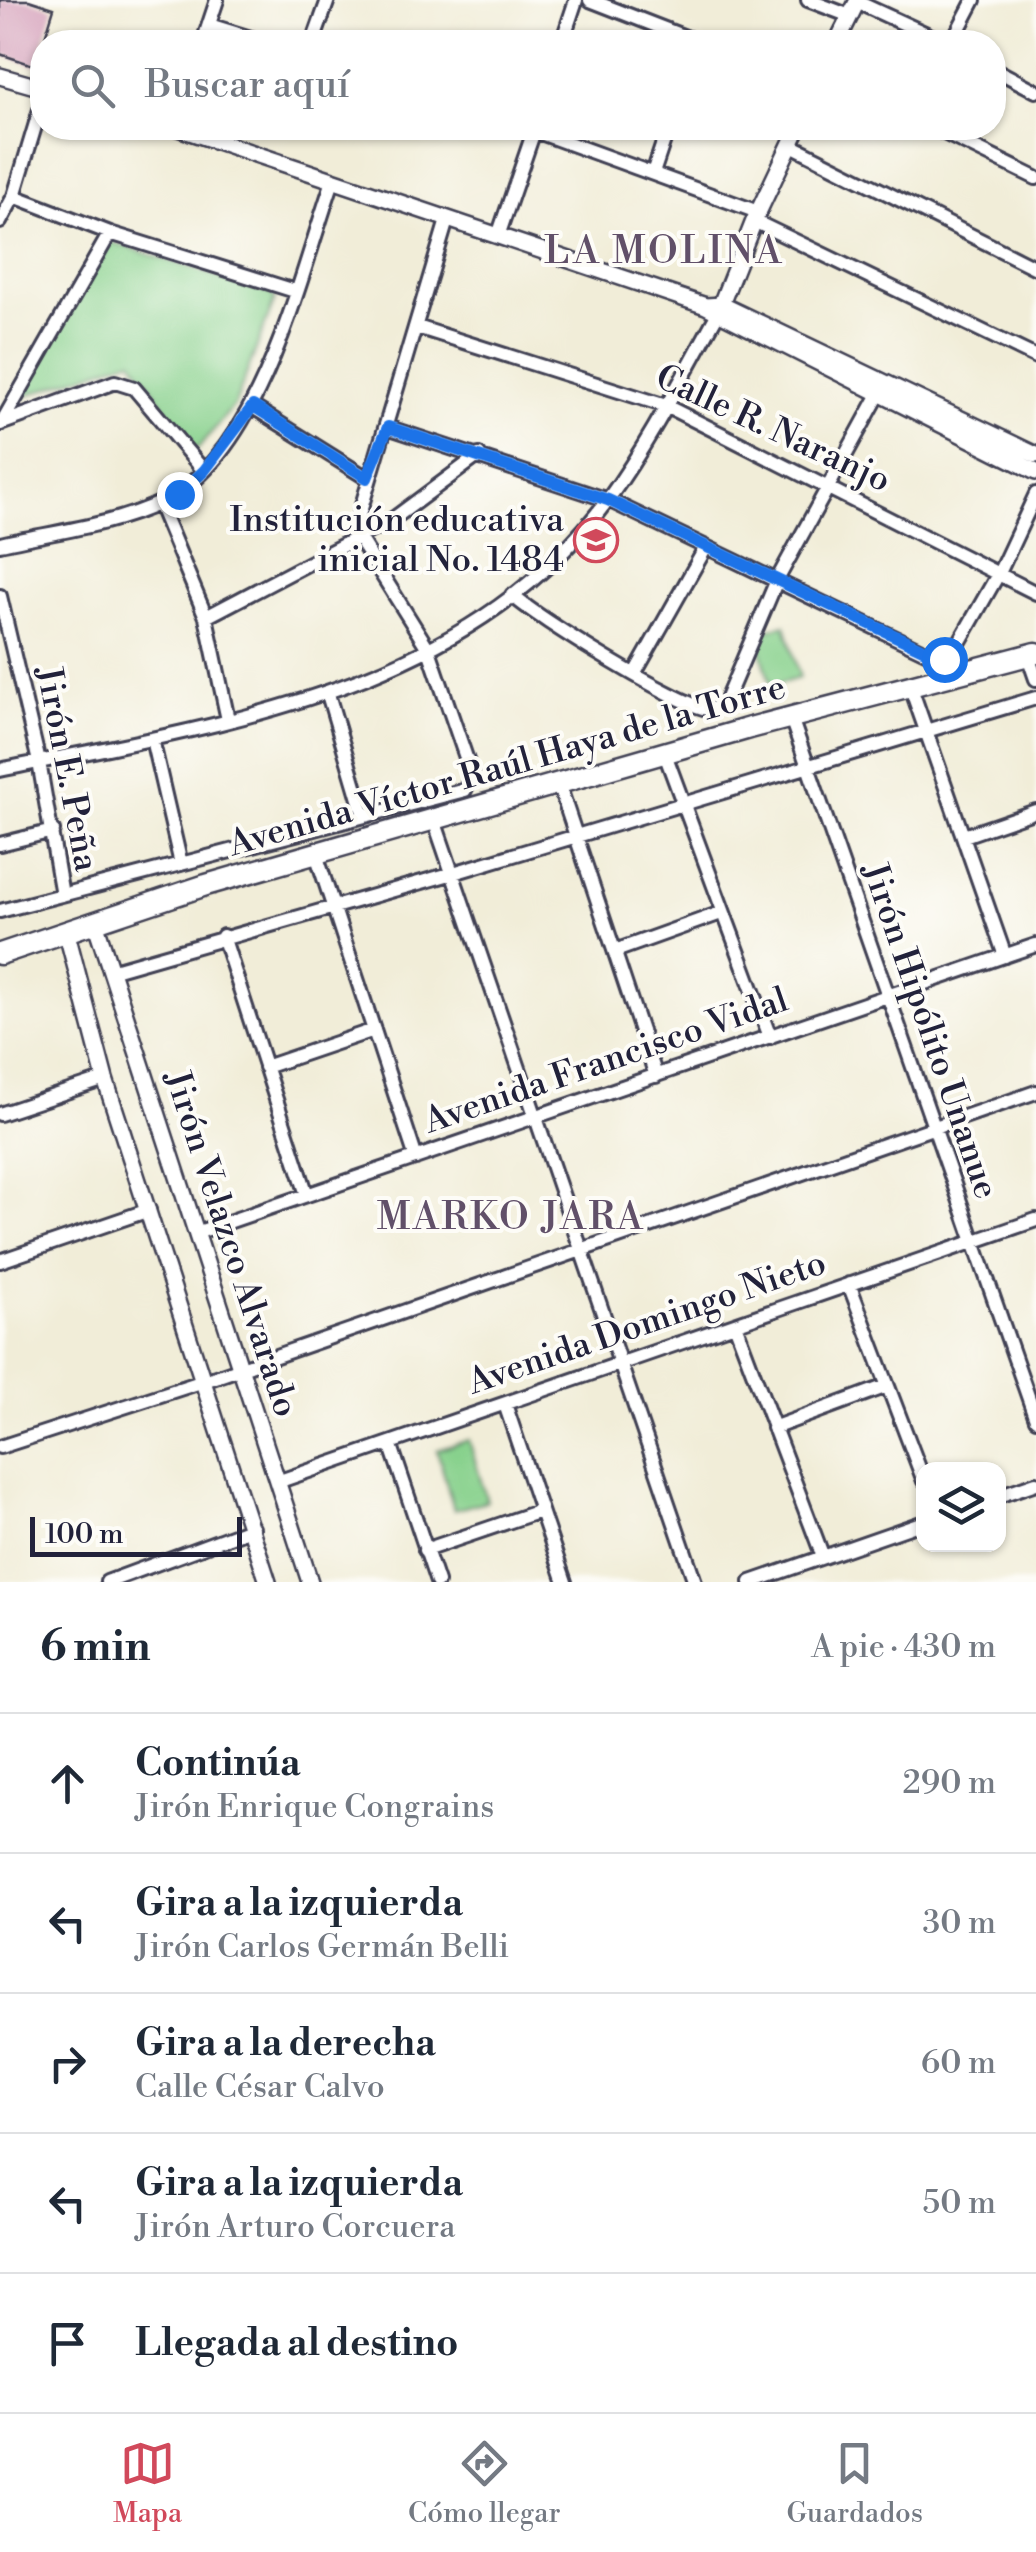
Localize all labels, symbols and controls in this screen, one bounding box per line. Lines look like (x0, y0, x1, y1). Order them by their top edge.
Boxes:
search box (30, 30, 1006, 140)
icon: search (65, 58, 120, 113)
text: Buscar aquí (145, 62, 350, 109)
district label: LA MOLINA (544, 228, 784, 275)
street label: Calle R. Naranjo (649, 356, 897, 502)
route end (157, 472, 203, 518)
place label: Institución educativa inicial No. 1484 (230, 499, 564, 582)
school or university icon: Institución educativa inicial No. 1484 (573, 517, 619, 563)
route start (922, 637, 968, 683)
street label: Jirón E. Peña (26, 661, 108, 875)
street label: Avenida Víctor Raúl Haya de la Torre (223, 666, 790, 867)
street label: Jirón Hipólito Unanue (852, 856, 1008, 1204)
street label: Avenida Francisco Vidal (418, 979, 794, 1144)
street label: Jirón Velazco Alvarado (154, 1064, 307, 1422)
district label: MARKO JARA (377, 1194, 645, 1241)
street label: Avenida Domingo Nieto (461, 1241, 832, 1405)
map controls (916, 1462, 1006, 1552)
button: layers (916, 1462, 1006, 1552)
scale bar (30, 1512, 242, 1556)
text: 100 m (45, 1517, 124, 1552)
text: 6 min (40, 1621, 151, 1674)
text: A pie · 430 m (811, 1627, 996, 1667)
text: Continúa (135, 1740, 301, 1787)
icon: ahead (40, 1756, 95, 1811)
text: 290 m (903, 1763, 996, 1803)
text: Jirón Enrique Congrains (135, 1787, 494, 1827)
text: Gira a la izquierda (135, 1880, 463, 1927)
icon: left (40, 1896, 95, 1951)
text: 30 m (922, 1903, 996, 1943)
text: Jirón Carlos Germán Belli (135, 1927, 509, 1967)
text: Gira a la derecha (135, 2020, 436, 2067)
icon: right (40, 2036, 95, 2091)
text: 60 m (921, 2043, 996, 2083)
text: Calle César Calvo (135, 2067, 385, 2107)
text: Gira a la izquierda (135, 2160, 463, 2207)
icon: left (40, 2176, 95, 2231)
text: 50 m (923, 2183, 996, 2223)
text: Jirón Arturo Corcuera (135, 2207, 455, 2247)
icon: arrive (40, 2316, 95, 2371)
text: Llegada al destino (135, 2320, 458, 2367)
tab: Mapa (113, 2436, 182, 2531)
tab: Cómo llegar (408, 2436, 561, 2531)
tab: Guardados (786, 2436, 923, 2531)

